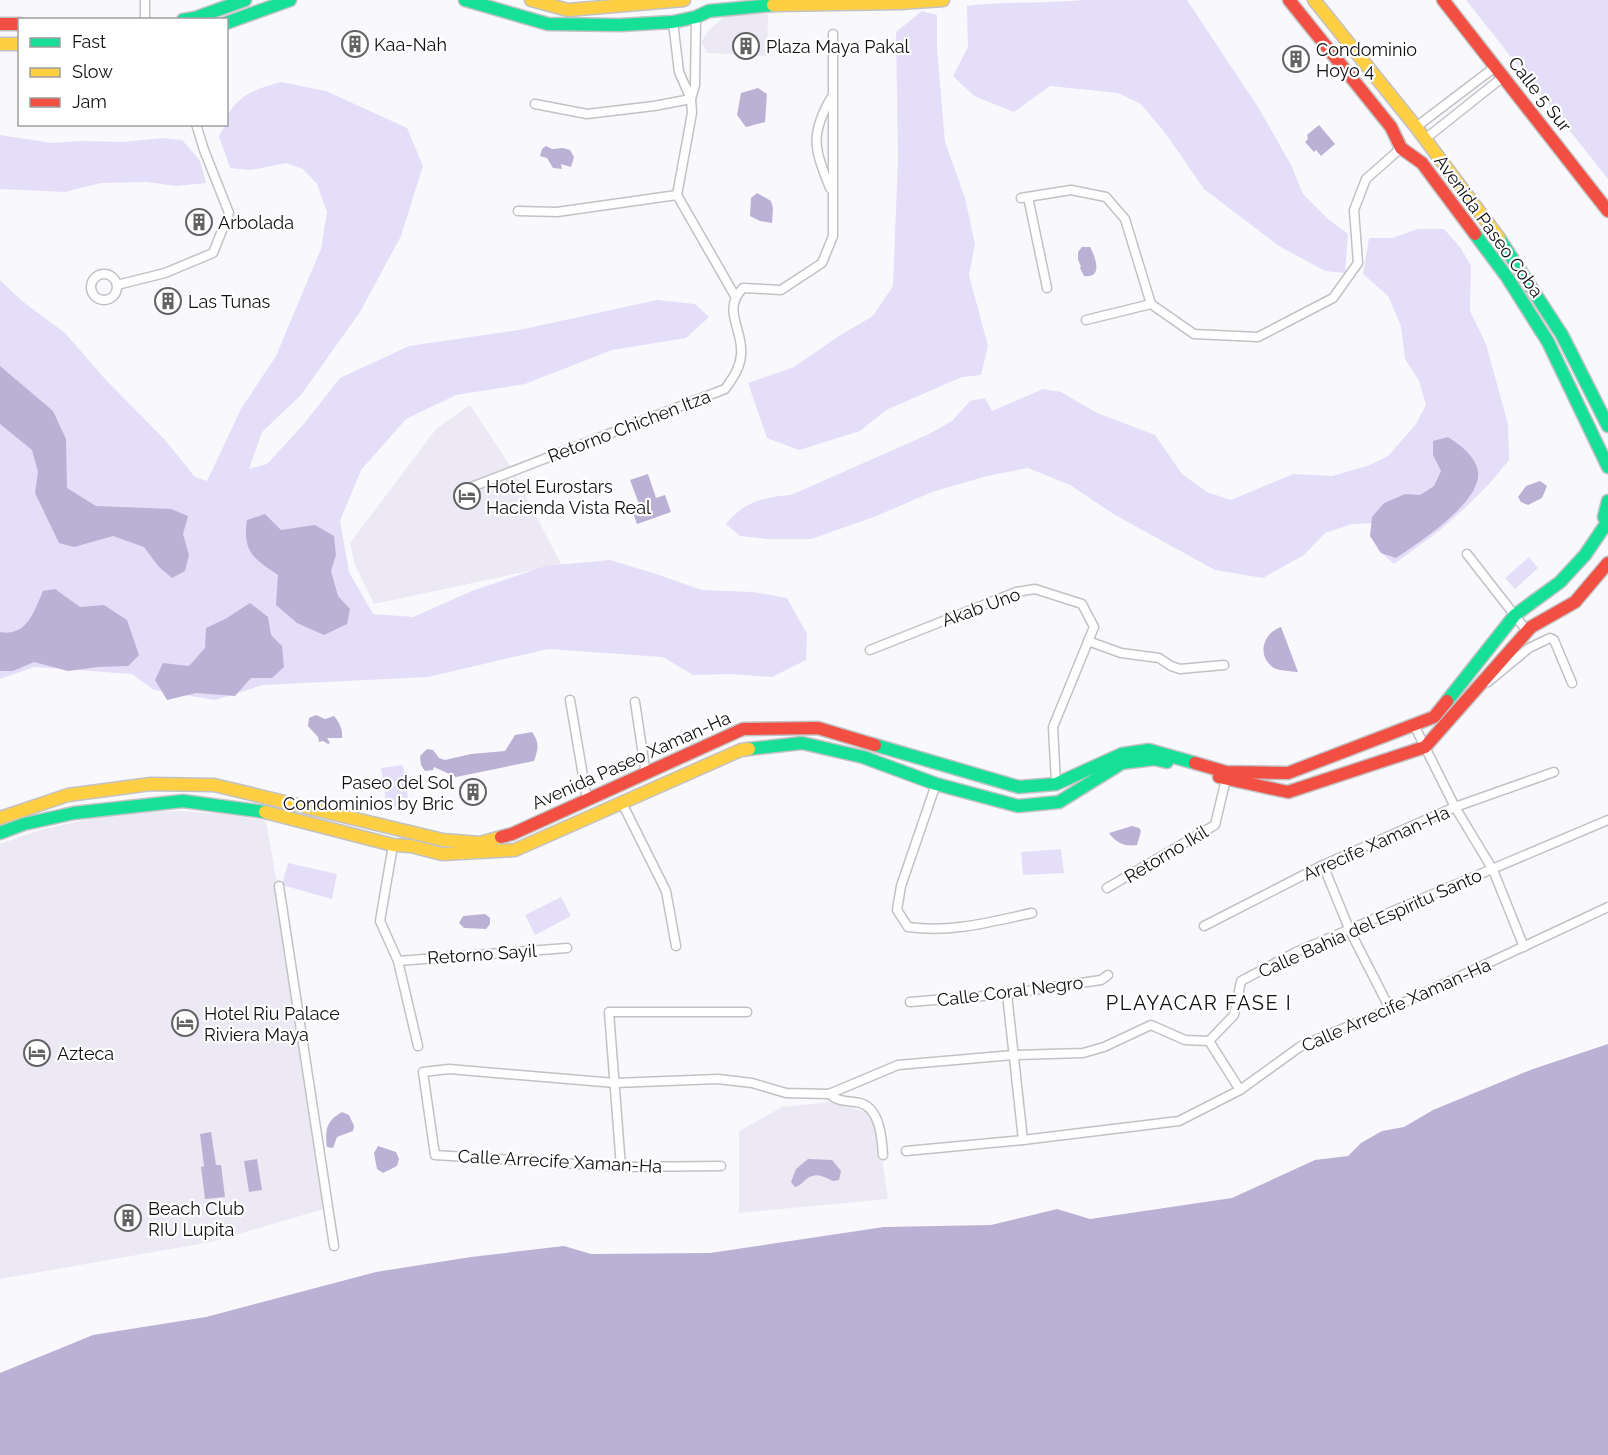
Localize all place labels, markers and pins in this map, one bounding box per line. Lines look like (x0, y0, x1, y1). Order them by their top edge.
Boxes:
building icon: Kaa-Nah (340, 29, 370, 59)
building icon: Plaza Maya Pakal (731, 31, 761, 61)
place label: Kaa-Nah (374, 34, 447, 55)
place label: Plaza Maya Pakal (766, 36, 910, 57)
place label: Condominio Hoyo 4 (1316, 39, 1417, 81)
building icon: Condominio Hoyo 4 (1281, 44, 1311, 74)
building icon: Arbolada (184, 207, 214, 237)
place label: Arbolada (218, 212, 294, 233)
building icon: Las Tunas (153, 286, 183, 316)
place label: Las Tunas (188, 291, 271, 312)
place label: Hotel Eurostars Hacienda Vista Real (486, 476, 651, 518)
hotel icon: Hotel Eurostars Hacienda Vista Real (452, 481, 482, 511)
place label: Paseo del Sol Condominios by Bric (283, 772, 454, 814)
building icon: Paseo del Sol Condominios by Bric (458, 777, 488, 807)
place label: Hotel Riu Palace Riviera Maya (204, 1003, 340, 1045)
hotel icon: Hotel Riu Palace Riviera Maya (170, 1008, 200, 1038)
hotel icon: Azteca (22, 1038, 52, 1068)
place label: Azteca (57, 1043, 114, 1064)
place label: Beach Club RIU Lupita (148, 1198, 244, 1240)
building icon: Beach Club RIU Lupita (113, 1203, 143, 1233)

